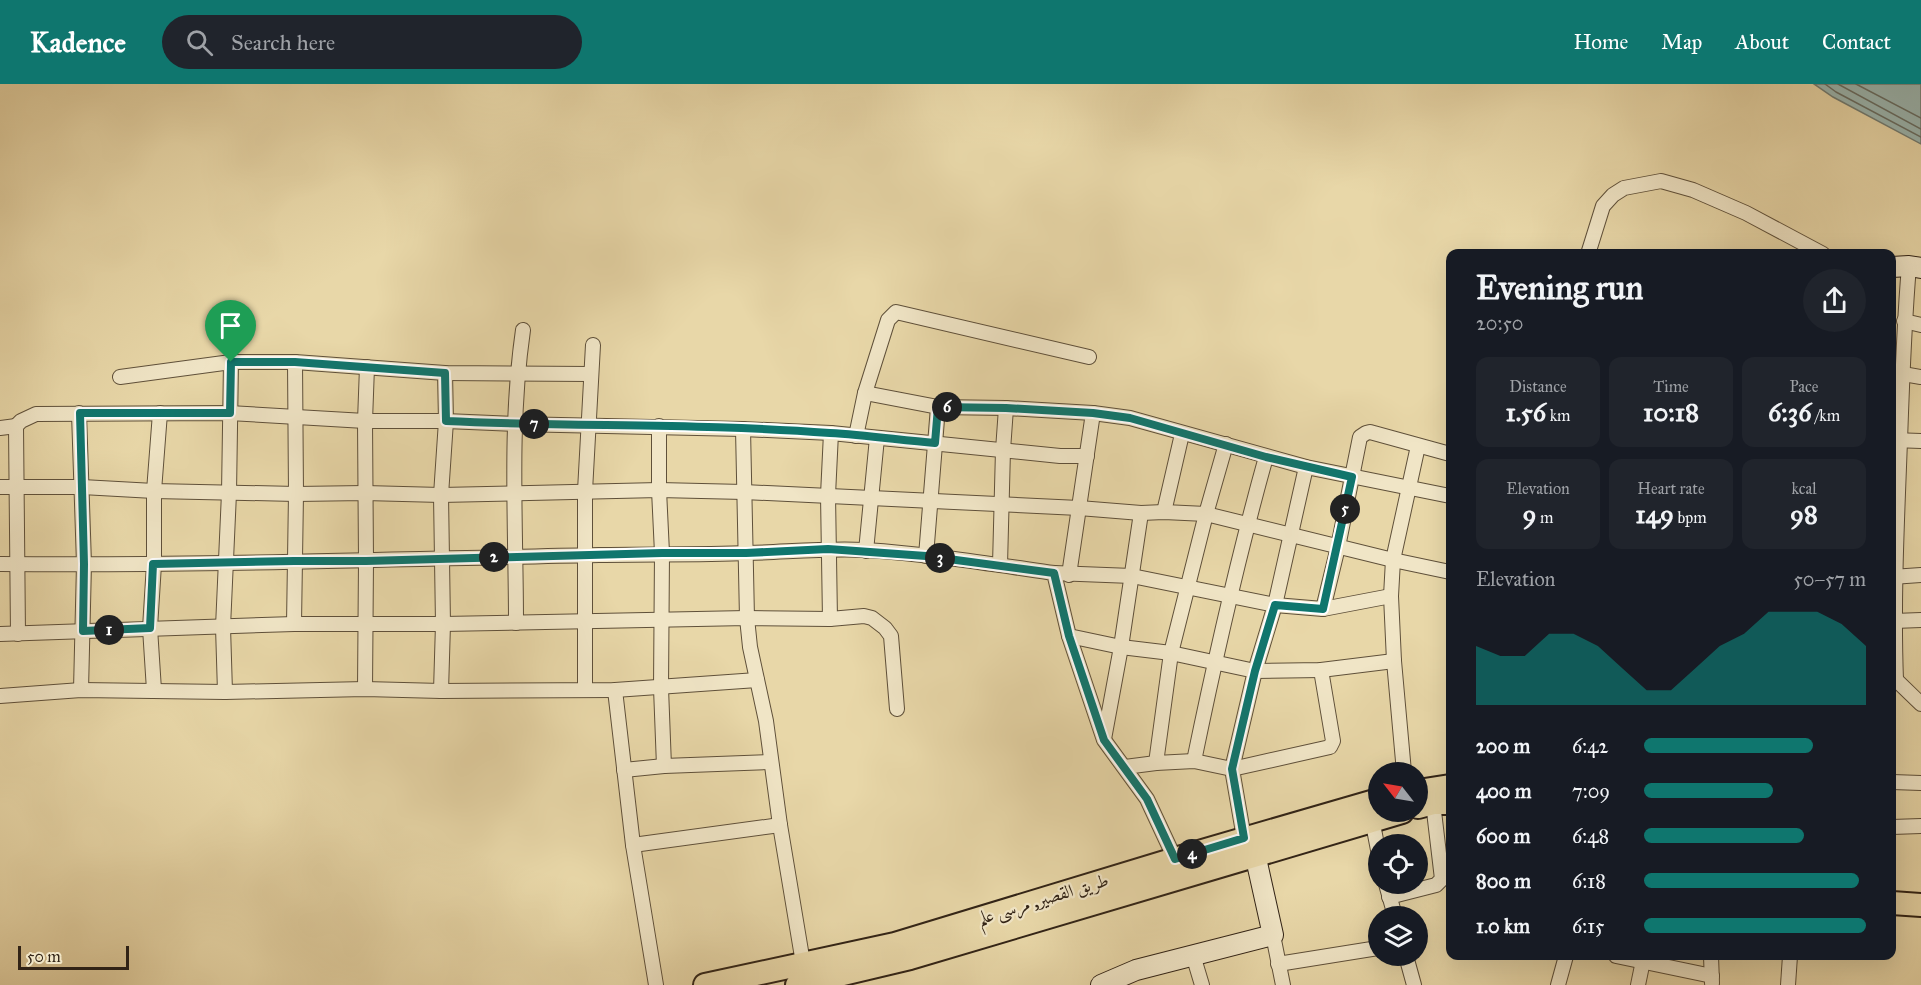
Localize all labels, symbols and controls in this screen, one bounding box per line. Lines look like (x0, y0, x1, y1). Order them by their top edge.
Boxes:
search box (162, 15, 582, 69)
text: Kadence (30, 25, 126, 60)
icon: search (183, 26, 216, 59)
text: Search here (231, 29, 335, 56)
text: Home (1573, 29, 1628, 55)
text: Map (1661, 29, 1702, 55)
text: About (1735, 29, 1789, 55)
text: Contact (1822, 29, 1891, 55)
text: Evening run (1476, 268, 1643, 308)
button: share (1803, 269, 1866, 332)
pin (205, 300, 256, 362)
icon: arrive (214, 309, 247, 342)
text: 20:50 (1476, 311, 1523, 335)
text: Distance (1509, 377, 1567, 396)
text: Time (1653, 377, 1689, 396)
text: Pace (1789, 377, 1819, 396)
pin: 6 (932, 392, 962, 422)
text: 1.56 (1505, 396, 1546, 428)
text: 10:18 (1643, 396, 1699, 428)
text: 6:36 (1768, 396, 1811, 428)
text: 6 (943, 397, 951, 416)
text: km (1546, 406, 1571, 425)
text: /km (1811, 406, 1840, 425)
pin: 7 (519, 409, 549, 439)
text: 7 (530, 414, 538, 433)
text: Elevation (1506, 479, 1570, 498)
text: Heart rate (1637, 479, 1705, 498)
text: kcal (1791, 479, 1817, 498)
pin: 5 (1330, 494, 1360, 524)
text: 9 (1523, 498, 1537, 530)
text: 149 (1635, 498, 1674, 530)
text: 98 (1790, 498, 1818, 530)
text: 5 (1341, 499, 1349, 518)
text: m (1537, 508, 1553, 527)
text: bpm (1674, 508, 1707, 527)
pin: 2 (479, 542, 509, 572)
pin: 3 (925, 543, 955, 573)
text: 2 (490, 547, 498, 566)
text: 3 (937, 548, 943, 567)
text: Elevation (1476, 567, 1555, 591)
text: 50–57 m (1794, 567, 1866, 591)
pin: 1 (94, 615, 124, 645)
text: 1 (106, 620, 112, 639)
text: 200 m (1476, 734, 1530, 758)
text: 6:42 (1572, 734, 1608, 758)
north arrow (1368, 762, 1428, 822)
map controls (1368, 762, 1428, 966)
text: 400 m (1476, 779, 1532, 803)
text: 7:09 (1572, 779, 1610, 803)
text: 600 m (1476, 824, 1531, 848)
text: 6:48 (1572, 824, 1609, 848)
button: locate (1368, 834, 1428, 894)
pin: 4 (1177, 839, 1207, 869)
text: 4 (1188, 844, 1196, 863)
street label: طريق القصير, مرسى علم (975, 869, 1113, 936)
text: 800 m (1476, 869, 1531, 893)
text: 6:18 (1572, 869, 1606, 893)
button: layers (1368, 906, 1428, 966)
text: 1.0 km (1476, 914, 1530, 938)
text: 6:15 (1572, 914, 1604, 938)
scale bar (18, 943, 129, 970)
text: 50 m (27, 947, 61, 966)

